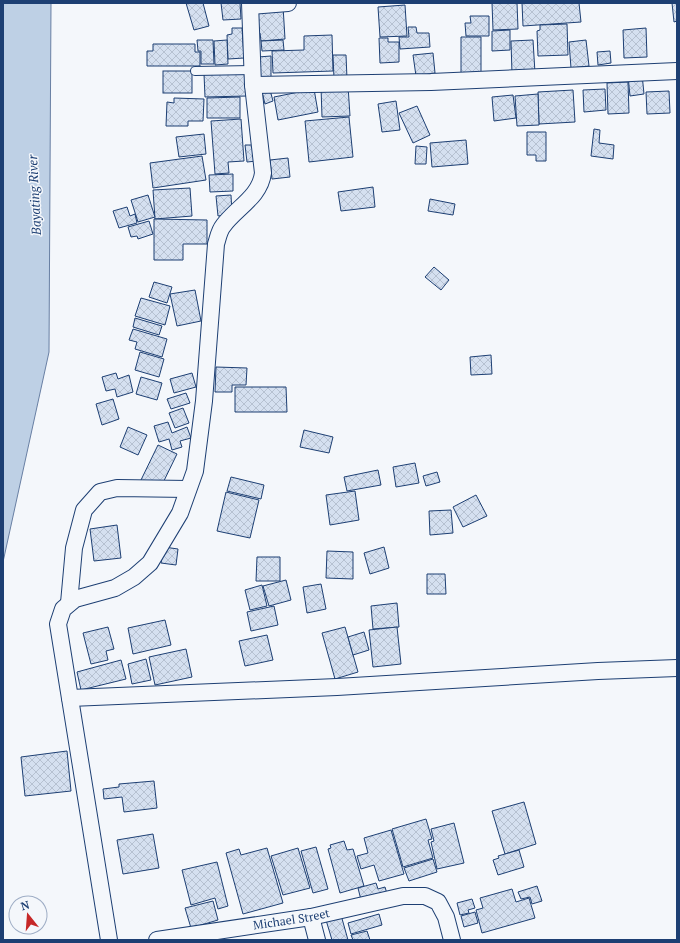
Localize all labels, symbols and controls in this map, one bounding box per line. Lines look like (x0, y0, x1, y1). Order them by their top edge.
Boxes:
water label: Bayating River (23, 153, 45, 237)
north arrow (8, 895, 48, 935)
text: N (19, 897, 32, 913)
street label: Michael Street (252, 905, 332, 933)

